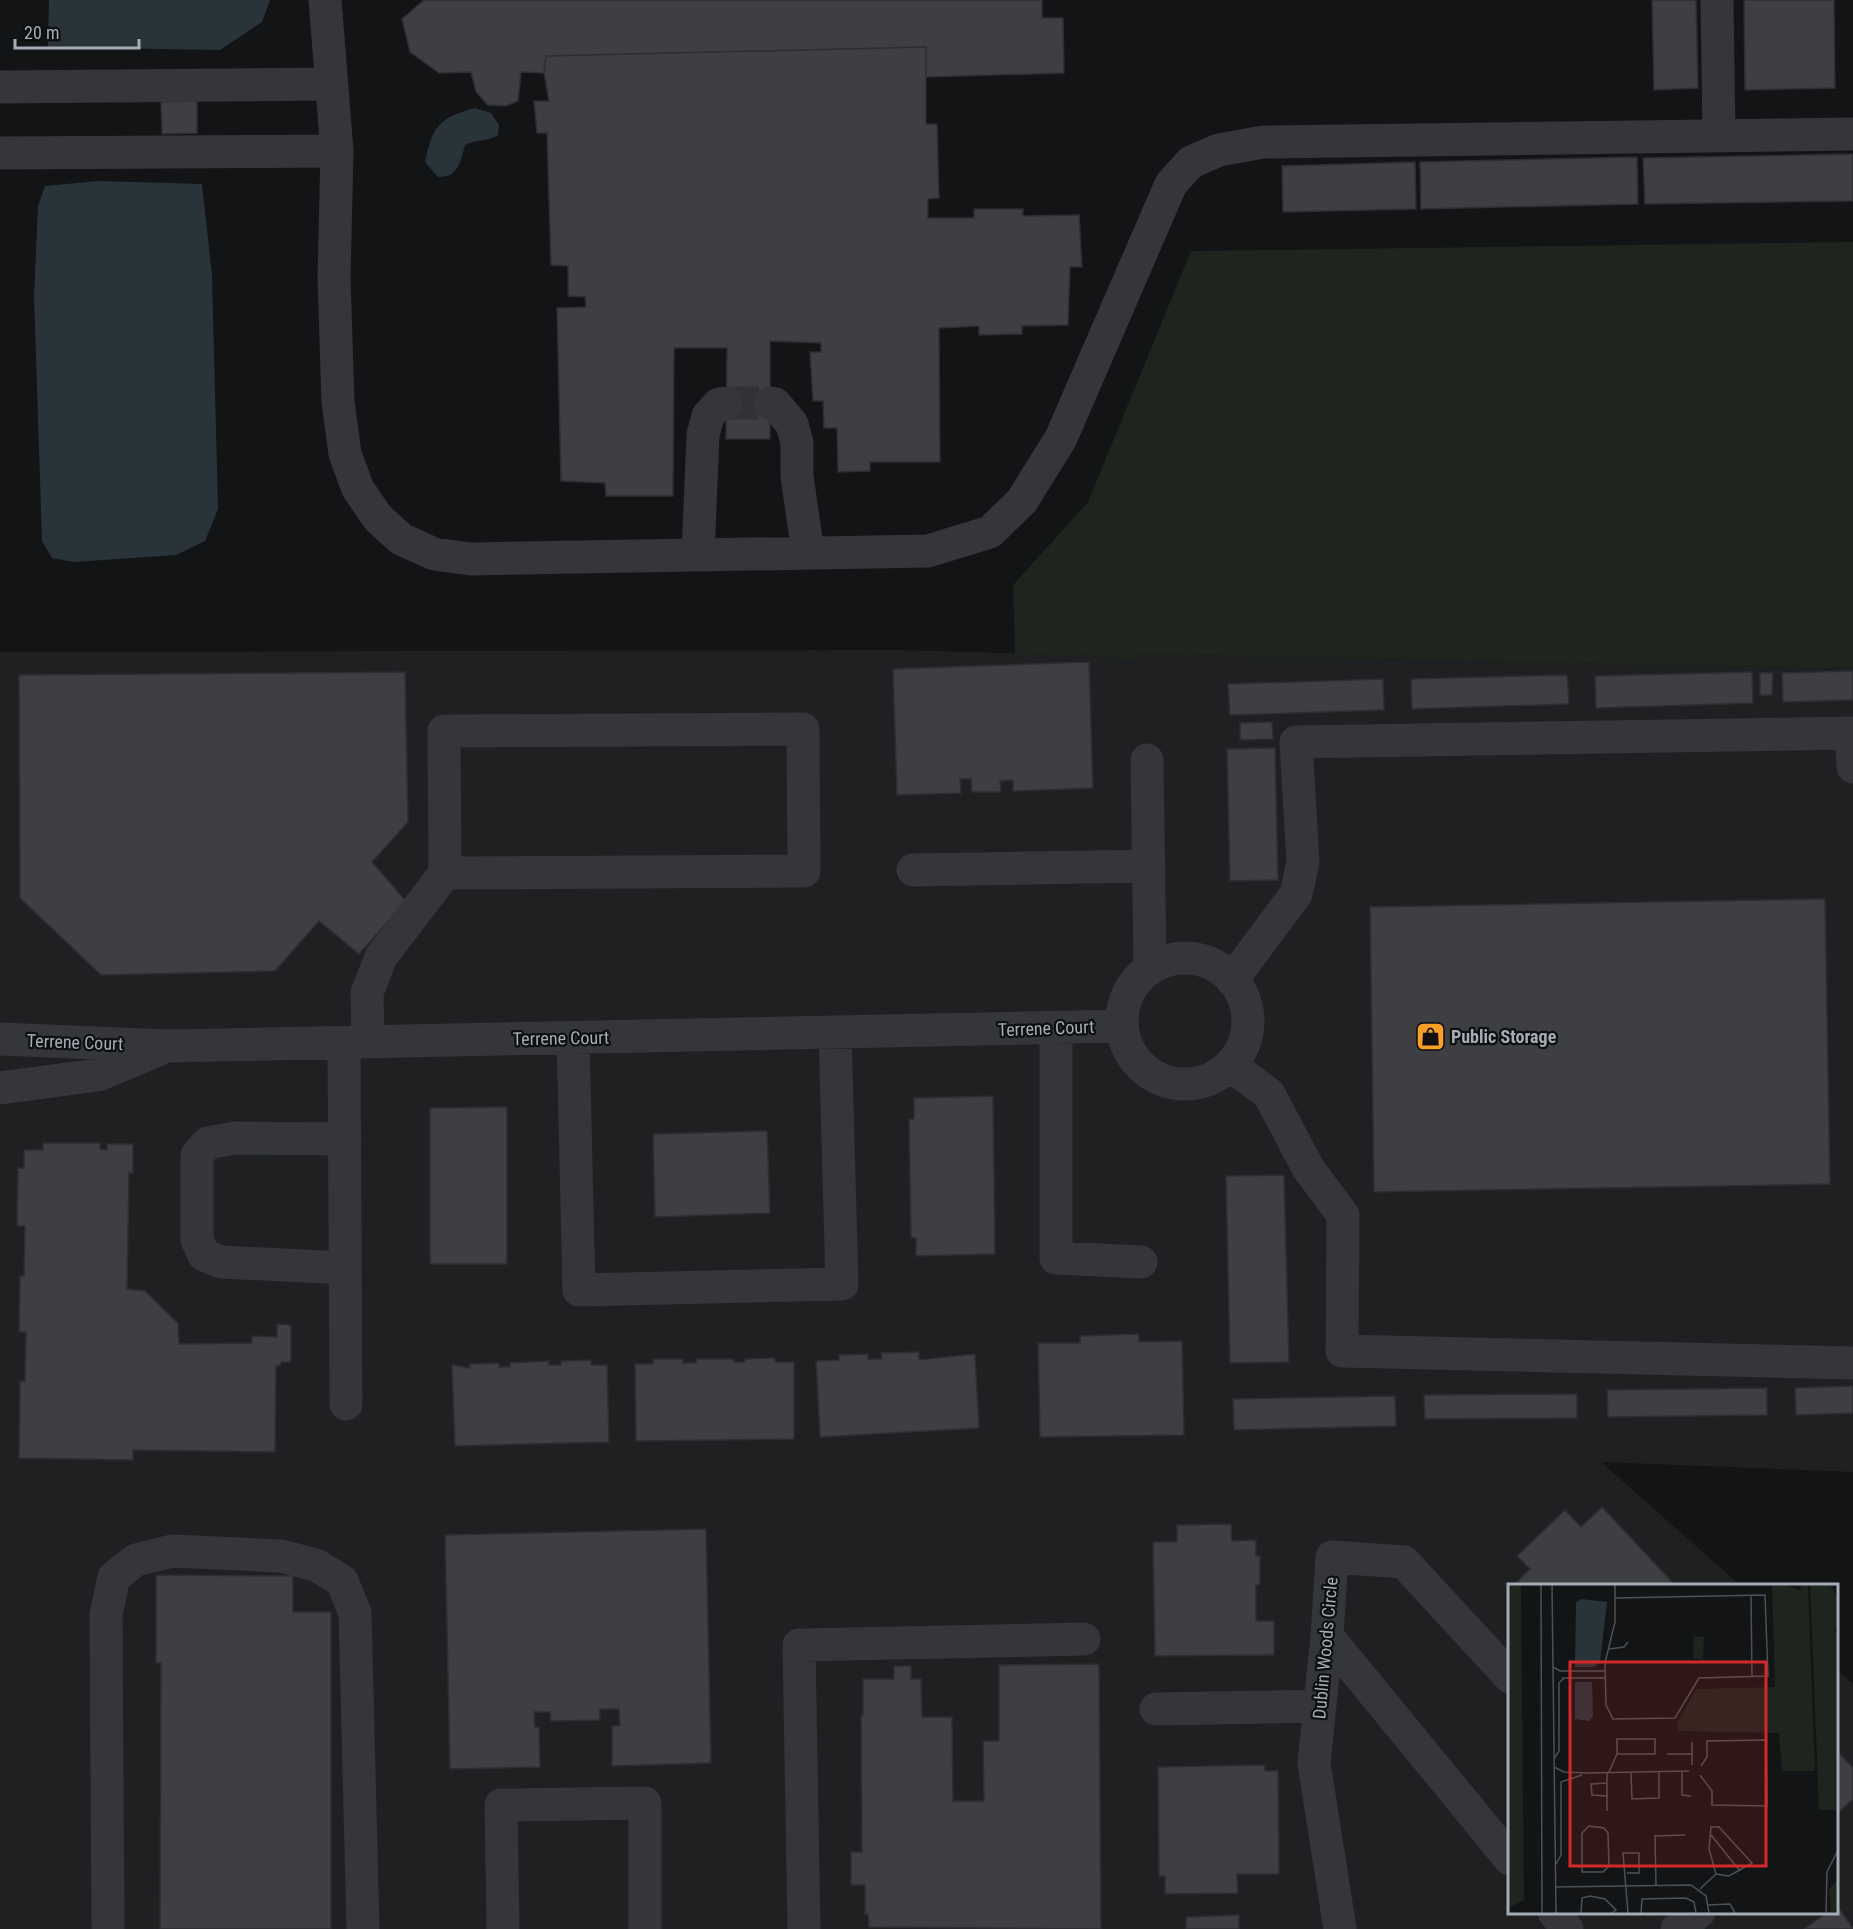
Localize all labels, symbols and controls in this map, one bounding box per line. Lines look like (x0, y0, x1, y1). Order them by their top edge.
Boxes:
scale bar (15, 12, 140, 50)
text: 20 m (24, 22, 59, 43)
street label: Terrene Court (997, 1016, 1095, 1040)
shop icon: Public Storage (1414, 1020, 1446, 1052)
place label: Public Storage (1451, 1026, 1557, 1047)
street label: Terrene Court (512, 1027, 610, 1049)
street label: Terrene Court (26, 1030, 124, 1054)
street label: Dublin Woods Circle (1308, 1576, 1342, 1720)
inset map (1508, 1584, 1838, 1914)

